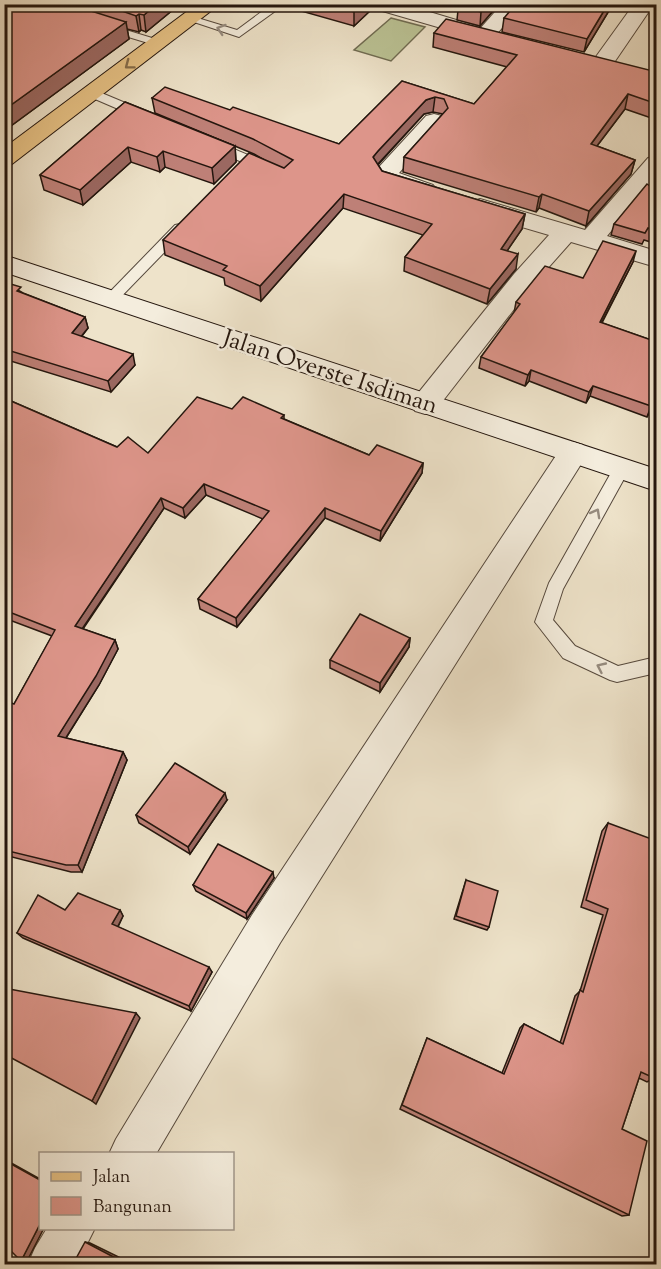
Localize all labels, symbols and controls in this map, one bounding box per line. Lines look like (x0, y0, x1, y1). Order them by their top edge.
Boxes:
one-way arrow (216, 24, 227, 37)
one-way arrow (125, 58, 136, 69)
street label: Jalan Overste Isdiman (216, 322, 442, 424)
one-way arrow (589, 509, 601, 520)
one-way arrow (596, 662, 607, 674)
legend (39, 1152, 234, 1230)
text: Jalan (92, 1165, 131, 1191)
text: Bangunan (93, 1195, 172, 1221)

